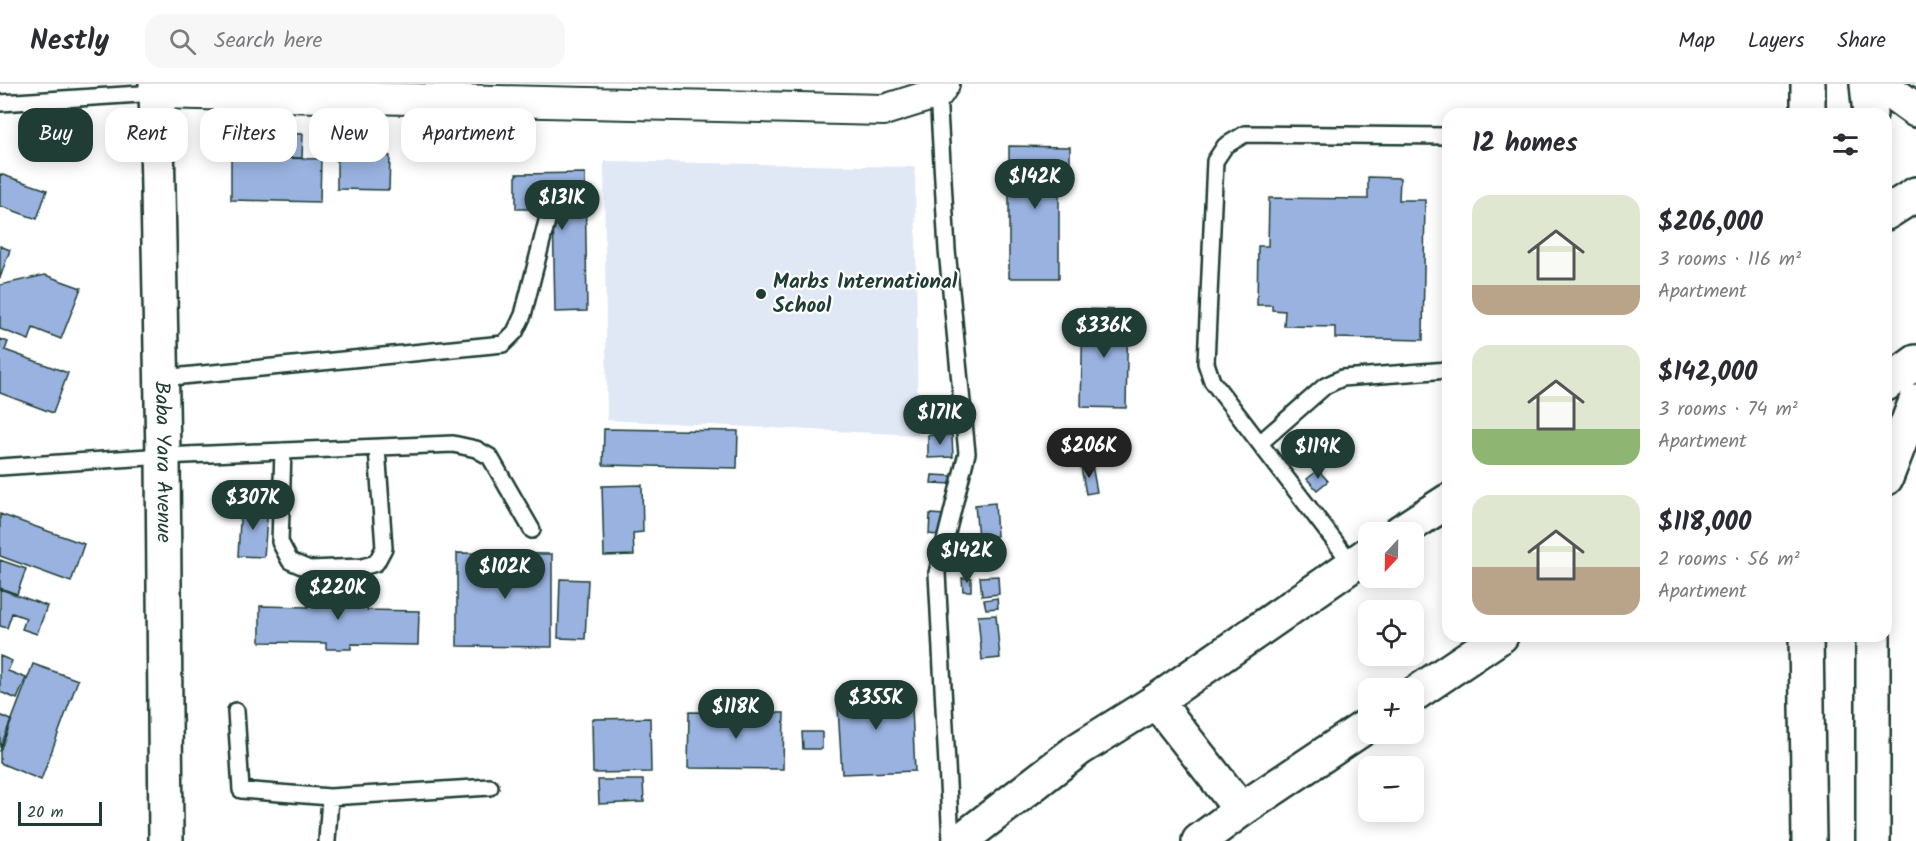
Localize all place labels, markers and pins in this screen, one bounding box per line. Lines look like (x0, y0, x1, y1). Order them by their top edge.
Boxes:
pin: $142K (993, 159, 1077, 210)
pin: $131K (520, 180, 604, 231)
place label: Marbs International School (773, 266, 958, 323)
marker: Marbs International School (754, 287, 768, 301)
pin: $336K (1062, 308, 1146, 359)
pin: $171K (898, 395, 982, 446)
pin: $206K (1047, 428, 1131, 479)
pin: $119K (1276, 429, 1360, 480)
pin: $307K (211, 480, 295, 531)
pin: $142K (925, 533, 1009, 584)
pin: $102K (463, 549, 547, 600)
pin: $220K (296, 570, 380, 621)
pin: $355K (834, 680, 918, 731)
pin: $118K (694, 689, 778, 740)

